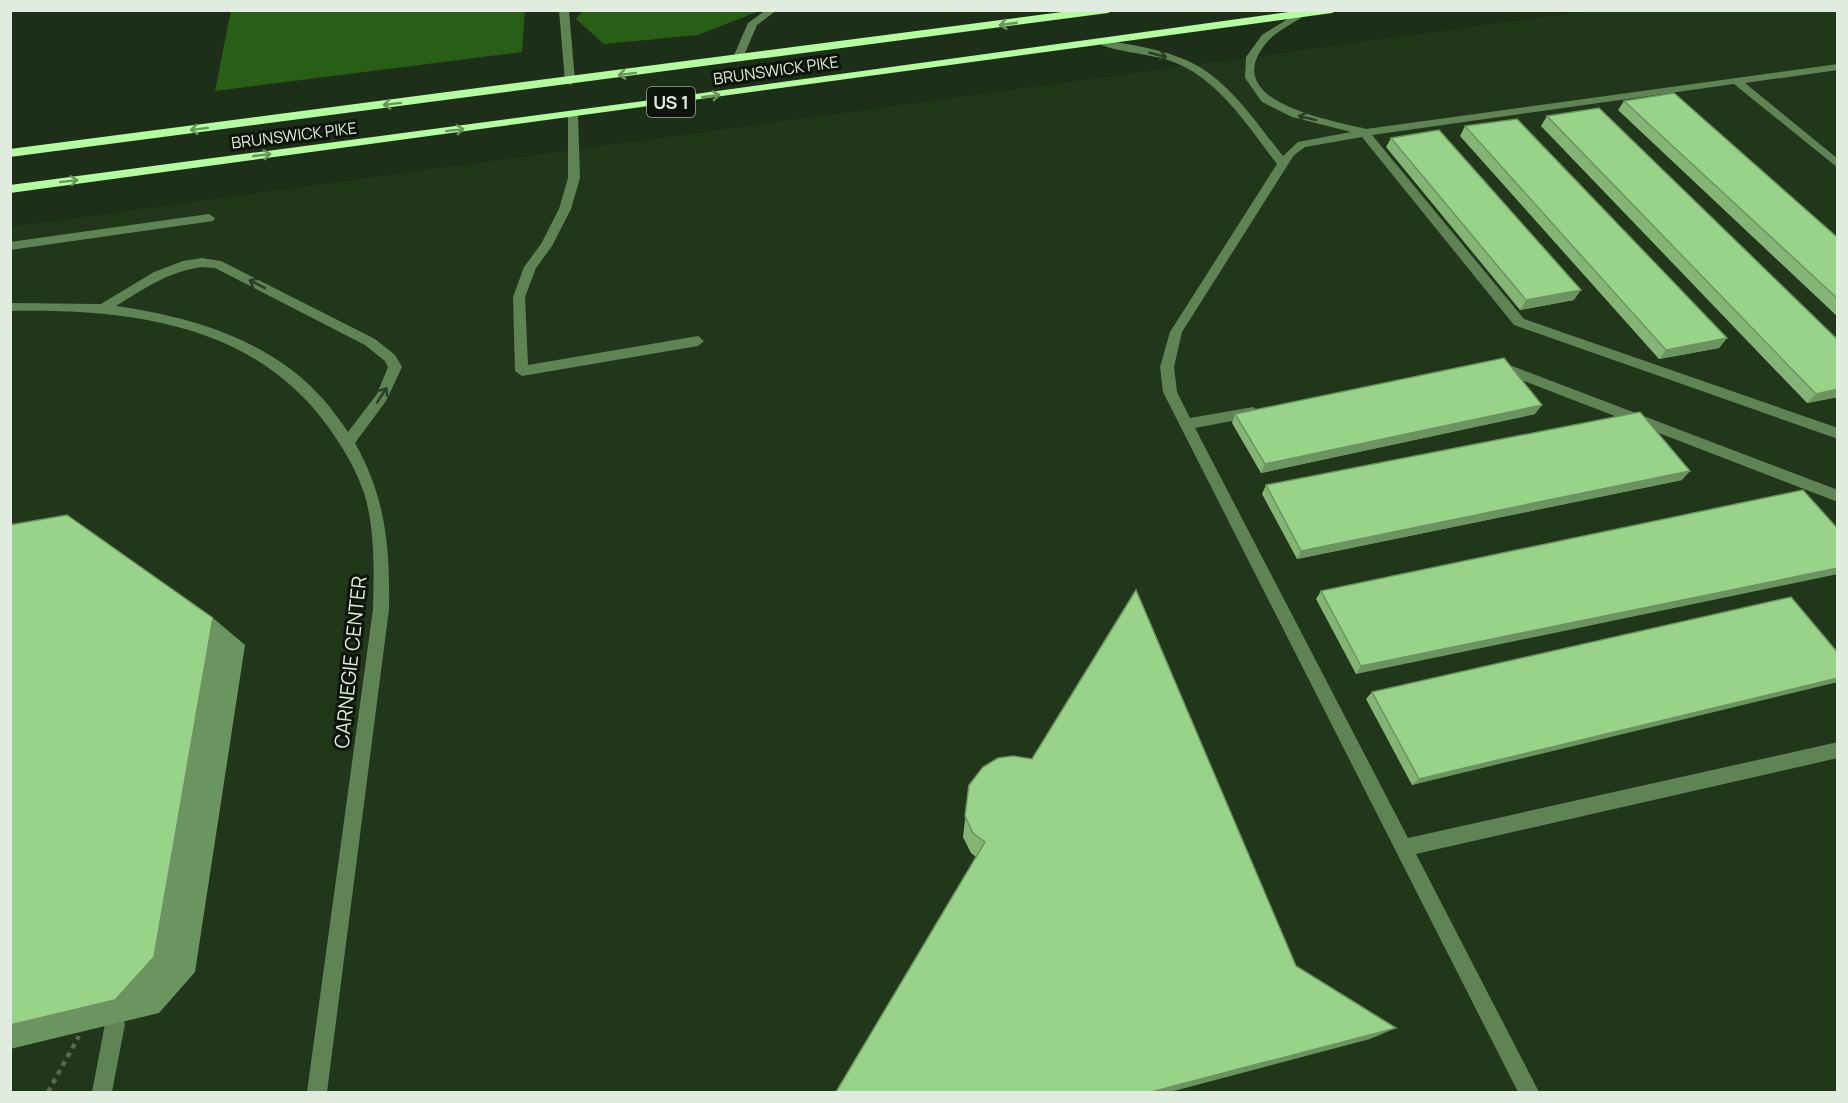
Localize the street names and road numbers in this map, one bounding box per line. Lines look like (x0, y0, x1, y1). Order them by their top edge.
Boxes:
street label: BRUNSWICK PIKE (712, 50, 840, 90)
road number: US 1 (647, 87, 695, 117)
street label: BRUNSWICK PIKE (230, 116, 358, 154)
street label: CARNEGIE CENTER (328, 574, 372, 750)

